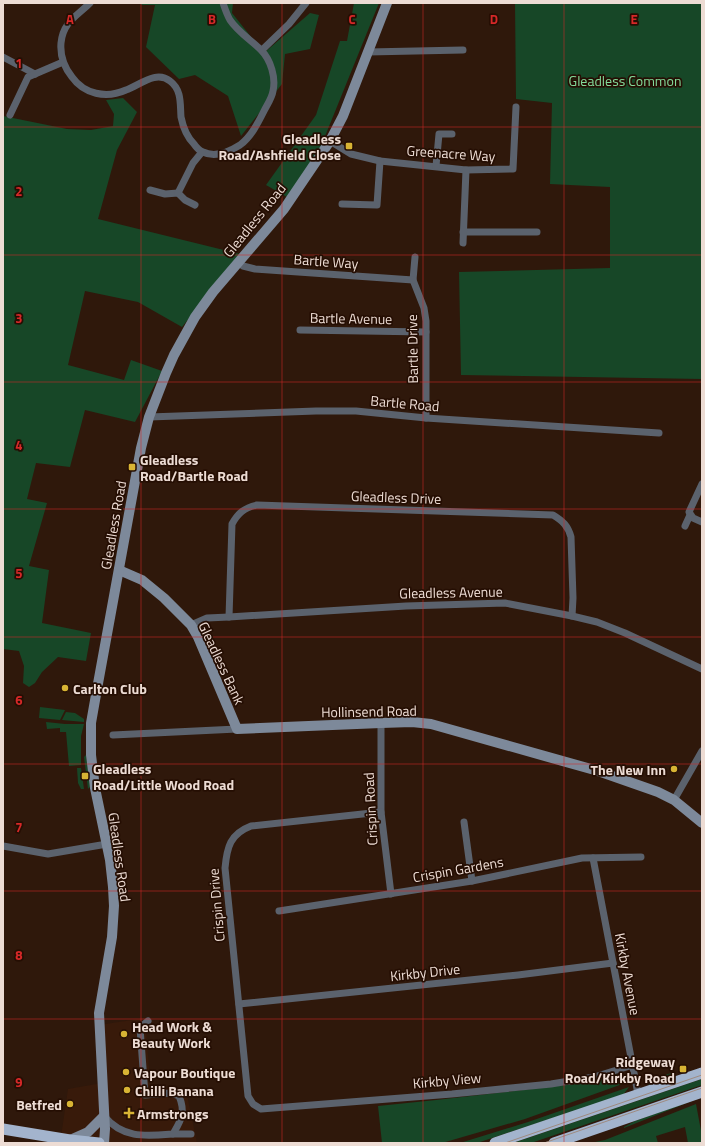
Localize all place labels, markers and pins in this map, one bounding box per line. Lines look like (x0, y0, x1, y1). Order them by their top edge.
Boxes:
place label: Gleadless Road/Ashfield Close (218, 128, 341, 165)
marker: Gleadless Road/Ashfield Close (344, 141, 354, 151)
place label: Gleadless Road/Bartle Road (140, 449, 248, 486)
marker: Gleadless Road/Bartle Road (127, 462, 137, 472)
place label: Carlton Club (73, 678, 147, 699)
marker: Carlton Club (60, 683, 70, 693)
place label: Gleadless Road/Little Wood Road (93, 758, 234, 795)
place label: The New Inn (591, 759, 666, 780)
marker: The New Inn (669, 764, 679, 774)
marker: Gleadless Road/Little Wood Road (80, 771, 90, 781)
place label: Head Work & Beauty Work (132, 1016, 212, 1053)
marker: Head Work & Beauty Work (119, 1029, 129, 1039)
place label: Ridgeway Road/Kirkby Road (565, 1051, 675, 1088)
place label: Vapour Boutique (134, 1062, 235, 1083)
marker: Ridgeway Road/Kirkby Road (678, 1064, 688, 1074)
marker: Vapour Boutique (121, 1067, 131, 1077)
place label: Chilli Banana (135, 1080, 214, 1101)
marker: Chilli Banana (122, 1085, 132, 1095)
place label: Betfred (16, 1094, 62, 1115)
marker: Betfred (65, 1099, 75, 1109)
place label: Armstrongs (137, 1103, 209, 1124)
marker: Armstrongs (124, 1108, 134, 1118)

